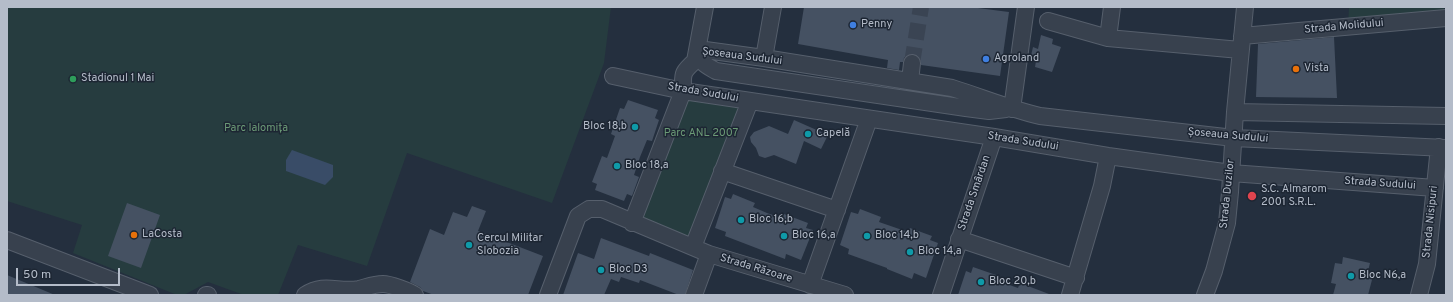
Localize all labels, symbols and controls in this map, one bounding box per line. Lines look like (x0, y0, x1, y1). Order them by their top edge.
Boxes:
street label: Strada Molidului (1304, 17, 1384, 37)
place label: Penny (861, 18, 892, 32)
marker: Penny (848, 20, 858, 30)
street label: Șoseaua Sudului (701, 46, 783, 68)
place label: Agroland (994, 52, 1039, 66)
marker: Agroland (981, 54, 991, 64)
place label: Vista (1304, 62, 1329, 76)
marker: Vista (1291, 64, 1301, 74)
place label: Stadionul 1 Mai (81, 72, 154, 86)
marker: Stadionul 1 Mai (68, 74, 78, 84)
street label: Strada Sudului (667, 80, 739, 106)
place label: Bloc 18,b (583, 120, 627, 134)
park label: Parc Ialomița (224, 122, 288, 136)
marker: Bloc 18,b (630, 122, 640, 132)
street label: Șoseaua Sudului (1187, 126, 1269, 146)
park label: Parc ANL 2007 (664, 127, 738, 141)
place label: Capelă (816, 127, 850, 141)
marker: Capelă (803, 129, 813, 139)
street label: Strada Sudului (987, 130, 1059, 154)
street label: Strada Smârdan (956, 154, 994, 232)
street label: Strada Duzilor (1218, 158, 1238, 230)
place label: Bloc 18,a (625, 159, 669, 173)
marker: Bloc 18,a (612, 161, 622, 171)
street label: Strada Sudului (1344, 175, 1416, 193)
place label: S.C. Almarom 2001 S.R.L. (1261, 183, 1327, 209)
street label: Strada Nisipuri (1421, 185, 1441, 259)
marker: S.C. Almarom 2001 S.R.L. (1246, 190, 1258, 202)
place label: Bloc 16,b (749, 213, 793, 227)
marker: Bloc 16,b (736, 215, 746, 225)
place label: LaCosta (142, 228, 182, 242)
place label: Bloc 16,a (792, 229, 835, 243)
place label: Bloc 14,b (875, 229, 919, 243)
marker: LaCosta (129, 230, 139, 240)
marker: Bloc 16,a (779, 231, 789, 241)
marker: Bloc 14,b (862, 231, 872, 241)
place label: Cercul Militar Slobozia (477, 232, 543, 258)
marker: Cercul Militar Slobozia (464, 240, 474, 250)
place label: Bloc 14,a (918, 245, 961, 259)
marker: Bloc 14,a (905, 247, 915, 257)
street label: Strada Răzoare (718, 252, 794, 286)
scale bar (18, 260, 122, 286)
place label: Bloc D3 (609, 263, 648, 277)
marker: Bloc D3 (596, 265, 606, 275)
text: 50 m (23, 267, 51, 283)
place label: Bloc N6,a (1359, 269, 1406, 283)
marker: Bloc N6,a (1346, 271, 1356, 281)
place label: Bloc 20,b (989, 275, 1036, 289)
marker: Bloc 20,b (976, 277, 986, 287)

